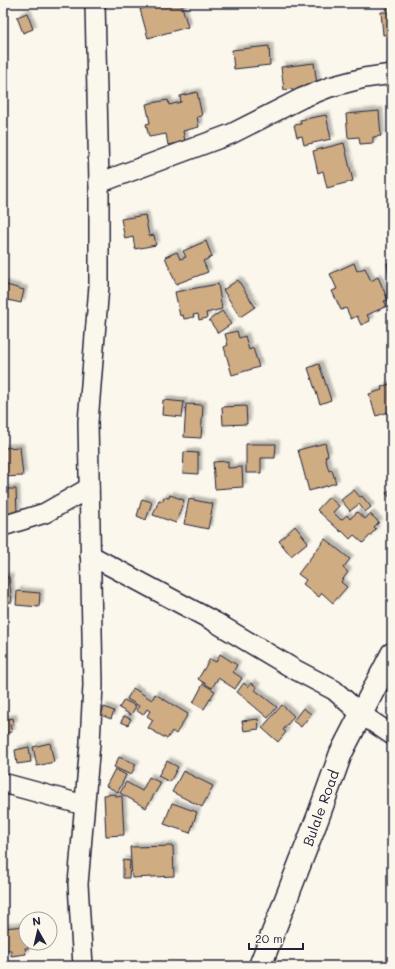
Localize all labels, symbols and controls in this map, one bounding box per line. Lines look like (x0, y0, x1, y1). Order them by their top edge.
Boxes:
street label: Bulale Road (298, 767, 343, 849)
north arrow (18, 911, 58, 951)
text: N (31, 913, 42, 929)
scale bar (249, 925, 303, 951)
text: 20 m (255, 930, 283, 946)

